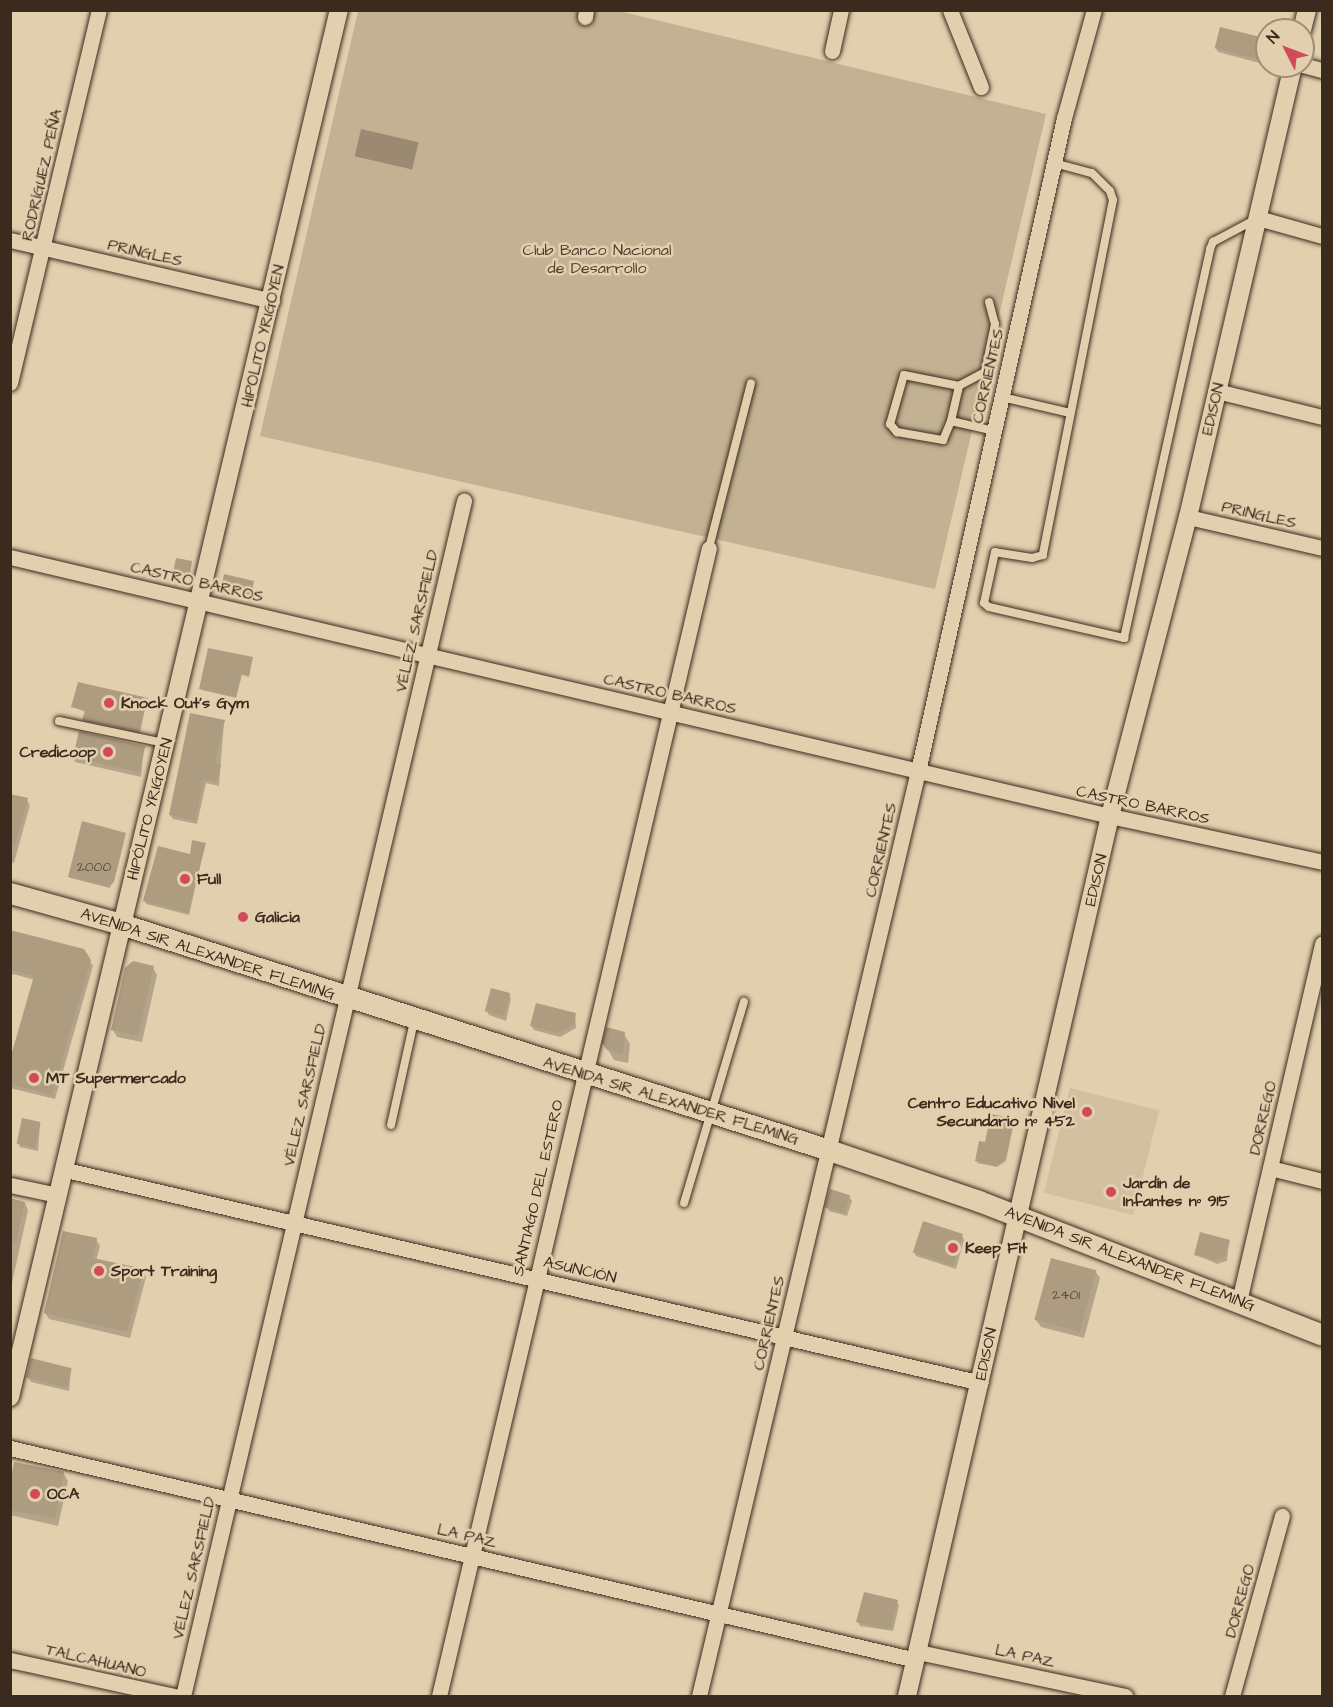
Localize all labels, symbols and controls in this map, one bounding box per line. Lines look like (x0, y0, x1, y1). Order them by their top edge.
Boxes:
north arrow (1255, 18, 1315, 78)
text: N (1262, 26, 1285, 48)
street label: RODRÍGUEZ PEÑA (17, 107, 67, 243)
street label: PRINGLES (106, 235, 184, 271)
park label: Club Banco Nacional de Desarrollo (523, 240, 671, 278)
street label: HIPÓLITO YRIGOYEN (237, 263, 289, 409)
street label: CORRIENTES (968, 327, 1008, 425)
street label: EDISON (1198, 381, 1228, 437)
street label: PRINGLES (1220, 497, 1298, 533)
street label: VÉLEZ SARSFIELD (391, 548, 443, 694)
street label: CASTRO BARROS (129, 557, 265, 607)
street label: CASTRO BARROS (602, 669, 738, 719)
place label: Knock Out's Gym (121, 693, 249, 713)
marker: Knock Out's Gym (102, 696, 116, 710)
street label: HIPÓLITO YRIGOYEN (123, 736, 177, 882)
place label: Credicoop (20, 742, 96, 762)
marker: Credicoop (101, 745, 115, 759)
street label: CASTRO BARROS (1075, 781, 1211, 829)
street label: CORRIENTES (861, 801, 901, 899)
street label: EDISON (1081, 852, 1111, 908)
house number: 2000 (77, 859, 111, 875)
place label: Full (197, 869, 221, 889)
marker: Full (178, 872, 192, 886)
street label: AVENIDA SIR ALEXANDER FLEMING (78, 904, 338, 1004)
place label: Galicia (255, 907, 300, 927)
marker: Galicia (236, 910, 250, 924)
street label: VÉLEZ SARSFIELD (279, 1022, 331, 1168)
street label: AVENIDA SIR ALEXANDER FLEMING (541, 1053, 801, 1149)
place label: MT Supermercado (46, 1068, 186, 1088)
marker: MT Supermercado (27, 1071, 41, 1085)
street label: DORREGO (1245, 1079, 1281, 1157)
place label: Centro Educativo Nivel Secundario nº 452 (908, 1093, 1075, 1131)
street label: SANTIAGO DEL ESTERO (508, 1098, 568, 1278)
marker: Centro Educativo Nivel Secundario nº 452 (1080, 1105, 1094, 1119)
place label: Jardín de Infantes nº 915 (1123, 1173, 1230, 1211)
marker: Jardín de Infantes nº 915 (1104, 1185, 1118, 1199)
street label: AVENIDA SIR ALEXANDER FLEMING (1002, 1202, 1258, 1316)
place label: Keep Fit (965, 1238, 1027, 1258)
marker: Keep Fit (946, 1241, 960, 1255)
street label: ASUNCIÓN (542, 1252, 618, 1288)
place label: Sport Training (111, 1261, 217, 1281)
marker: Sport Training (92, 1264, 106, 1278)
street label: CORRIENTES (749, 1274, 789, 1372)
house number: 2401 (1052, 1287, 1080, 1303)
street label: EDISON (971, 1326, 1001, 1382)
place label: OCA (47, 1484, 79, 1504)
marker: OCA (28, 1487, 42, 1501)
street label: VÉLEZ SARSFIELD (168, 1495, 220, 1641)
street label: LA PAZ (435, 1520, 499, 1552)
street label: DORREGO (1221, 1562, 1259, 1640)
street label: TALCAHUANO (44, 1640, 148, 1682)
street label: LA PAZ (993, 1640, 1057, 1672)

